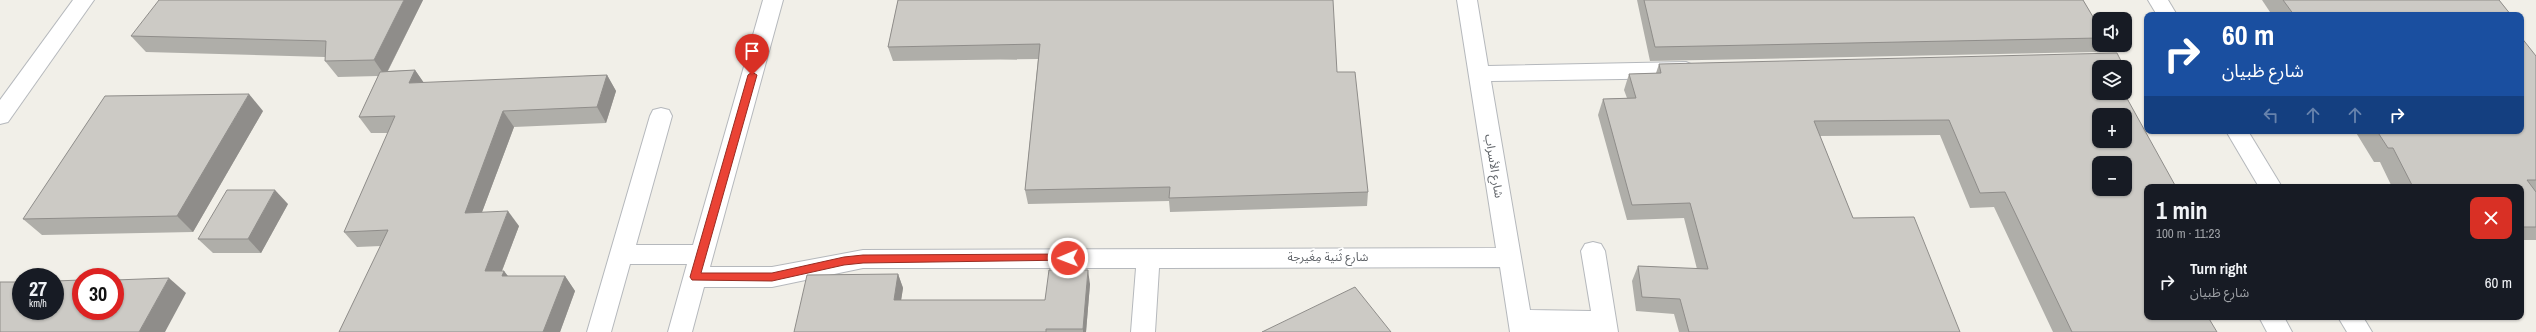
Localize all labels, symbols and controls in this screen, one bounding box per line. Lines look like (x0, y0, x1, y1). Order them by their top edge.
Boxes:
map controls (2092, 12, 2132, 196)
button: sound (2092, 12, 2132, 52)
text: 60 m (2222, 16, 2274, 54)
icon: right (2156, 28, 2208, 80)
pin (735, 34, 769, 75)
icon: arrive (741, 40, 763, 62)
text: شارع ظبيان (2222, 58, 2304, 83)
button: layers (2092, 60, 2132, 100)
icon: left (2260, 104, 2282, 126)
icon: ahead (2302, 104, 2324, 126)
icon: ahead (2344, 104, 2366, 126)
icon: right (2386, 104, 2408, 126)
button: + (2092, 108, 2132, 148)
street label: شارع الأسراب (1480, 133, 1507, 199)
button: − (2092, 156, 2132, 196)
text: 1 min (2156, 194, 2207, 226)
button: close (2470, 197, 2512, 239)
text: 100 m · 11:23 (2156, 225, 2220, 242)
position arrow (1047, 237, 1089, 279)
street label: شارع ثَنية مِغَيرجة (1287, 249, 1369, 266)
text: Turn right (2190, 258, 2247, 279)
speed limit sign: 30 (72, 268, 124, 320)
icon: right (2156, 271, 2178, 293)
text: 60 m (2485, 272, 2512, 293)
text: 27 (29, 275, 47, 302)
text: شارع ظبيان (2190, 284, 2249, 301)
text: km/h (29, 297, 47, 310)

